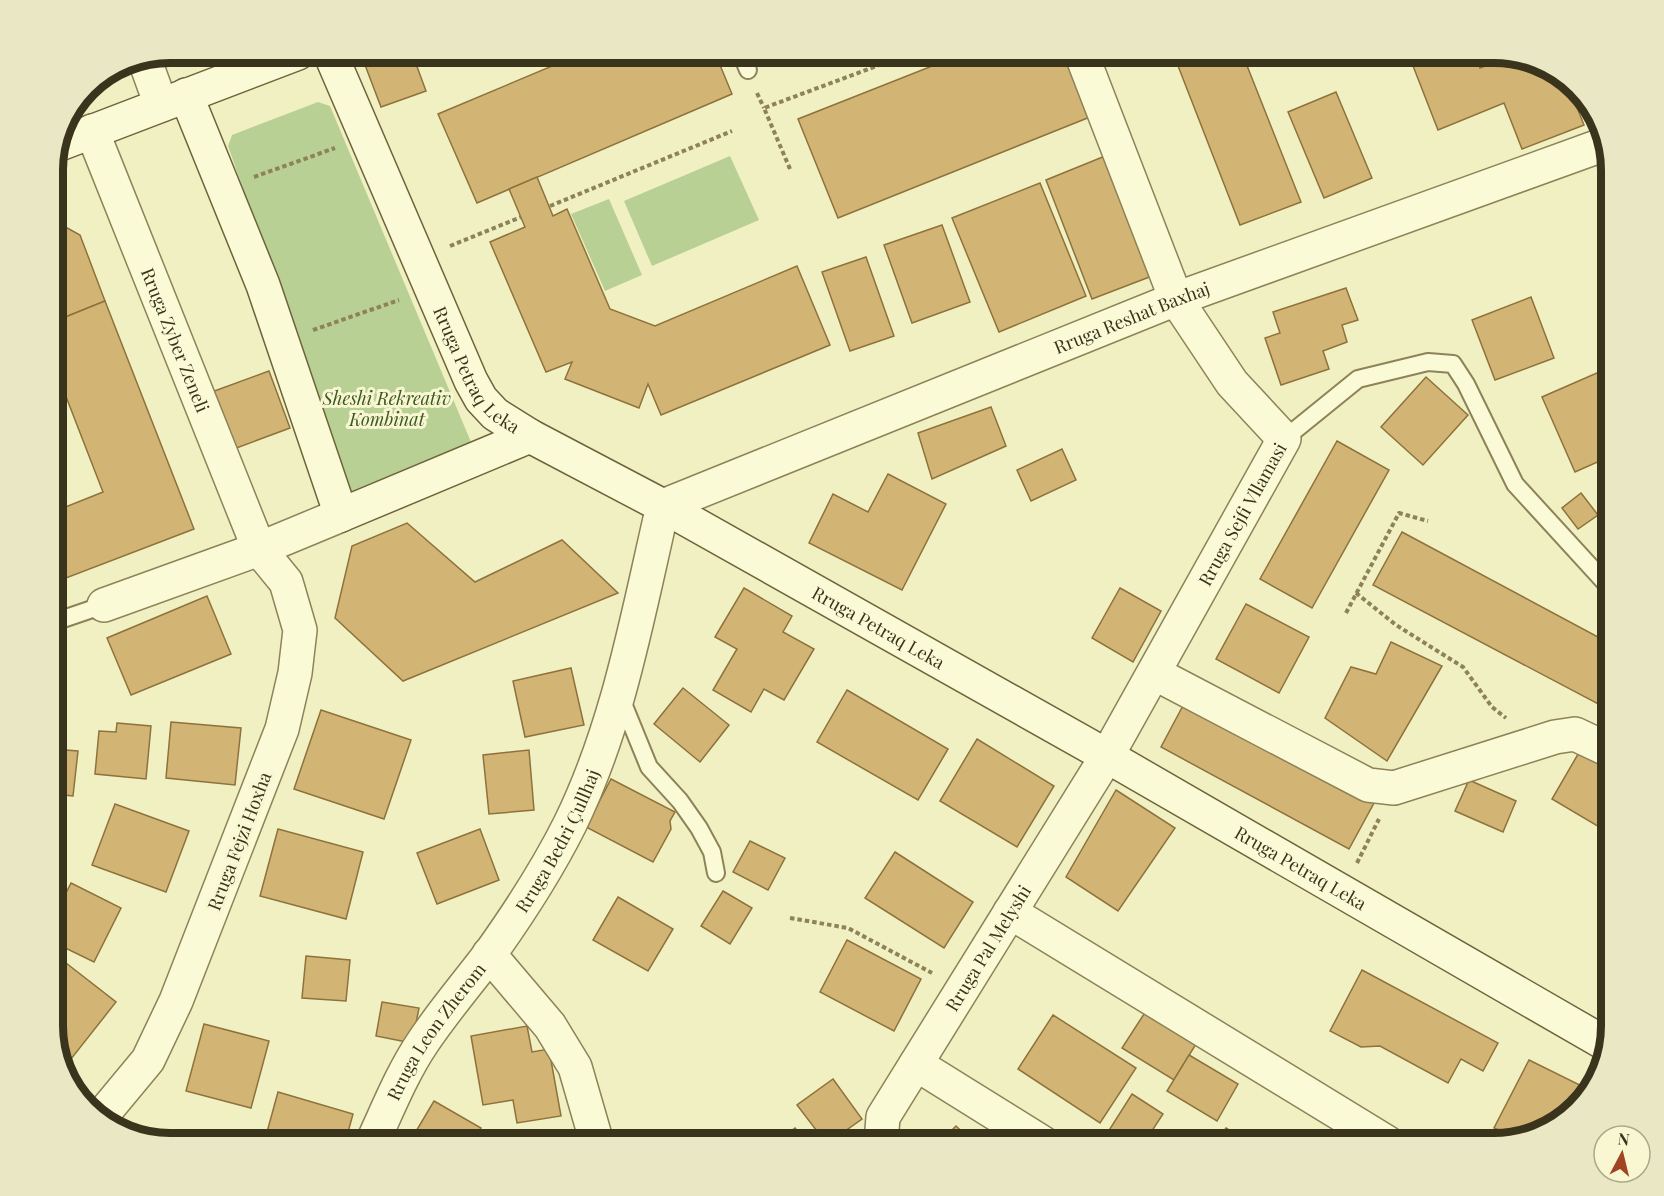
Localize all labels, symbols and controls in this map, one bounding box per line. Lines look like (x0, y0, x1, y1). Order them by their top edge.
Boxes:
street label: Rruga Zyber Zeneli (136, 264, 215, 416)
street label: Rruga Reshat Baxhaj (1050, 276, 1213, 359)
street label: Rruga Petraq Leka (428, 302, 524, 439)
park label: Sheshi Rekreativ Kombinat (322, 386, 452, 431)
street label: Rruga Sejfi Vllamasi (1193, 438, 1292, 590)
street label: Rruga Petraq Leka (808, 580, 949, 674)
street label: Rruga Bedri Çullhaj (510, 766, 605, 917)
street label: Rruga Fejzi Hoxha (202, 768, 276, 914)
street label: Rruga Petraq Leka (1230, 820, 1371, 915)
street label: Rruga Pal Melyshi (940, 880, 1036, 1016)
street label: Rruga Leon Zherom (381, 958, 491, 1104)
north arrow (1592, 1124, 1652, 1184)
text: N (1617, 1127, 1631, 1150)

